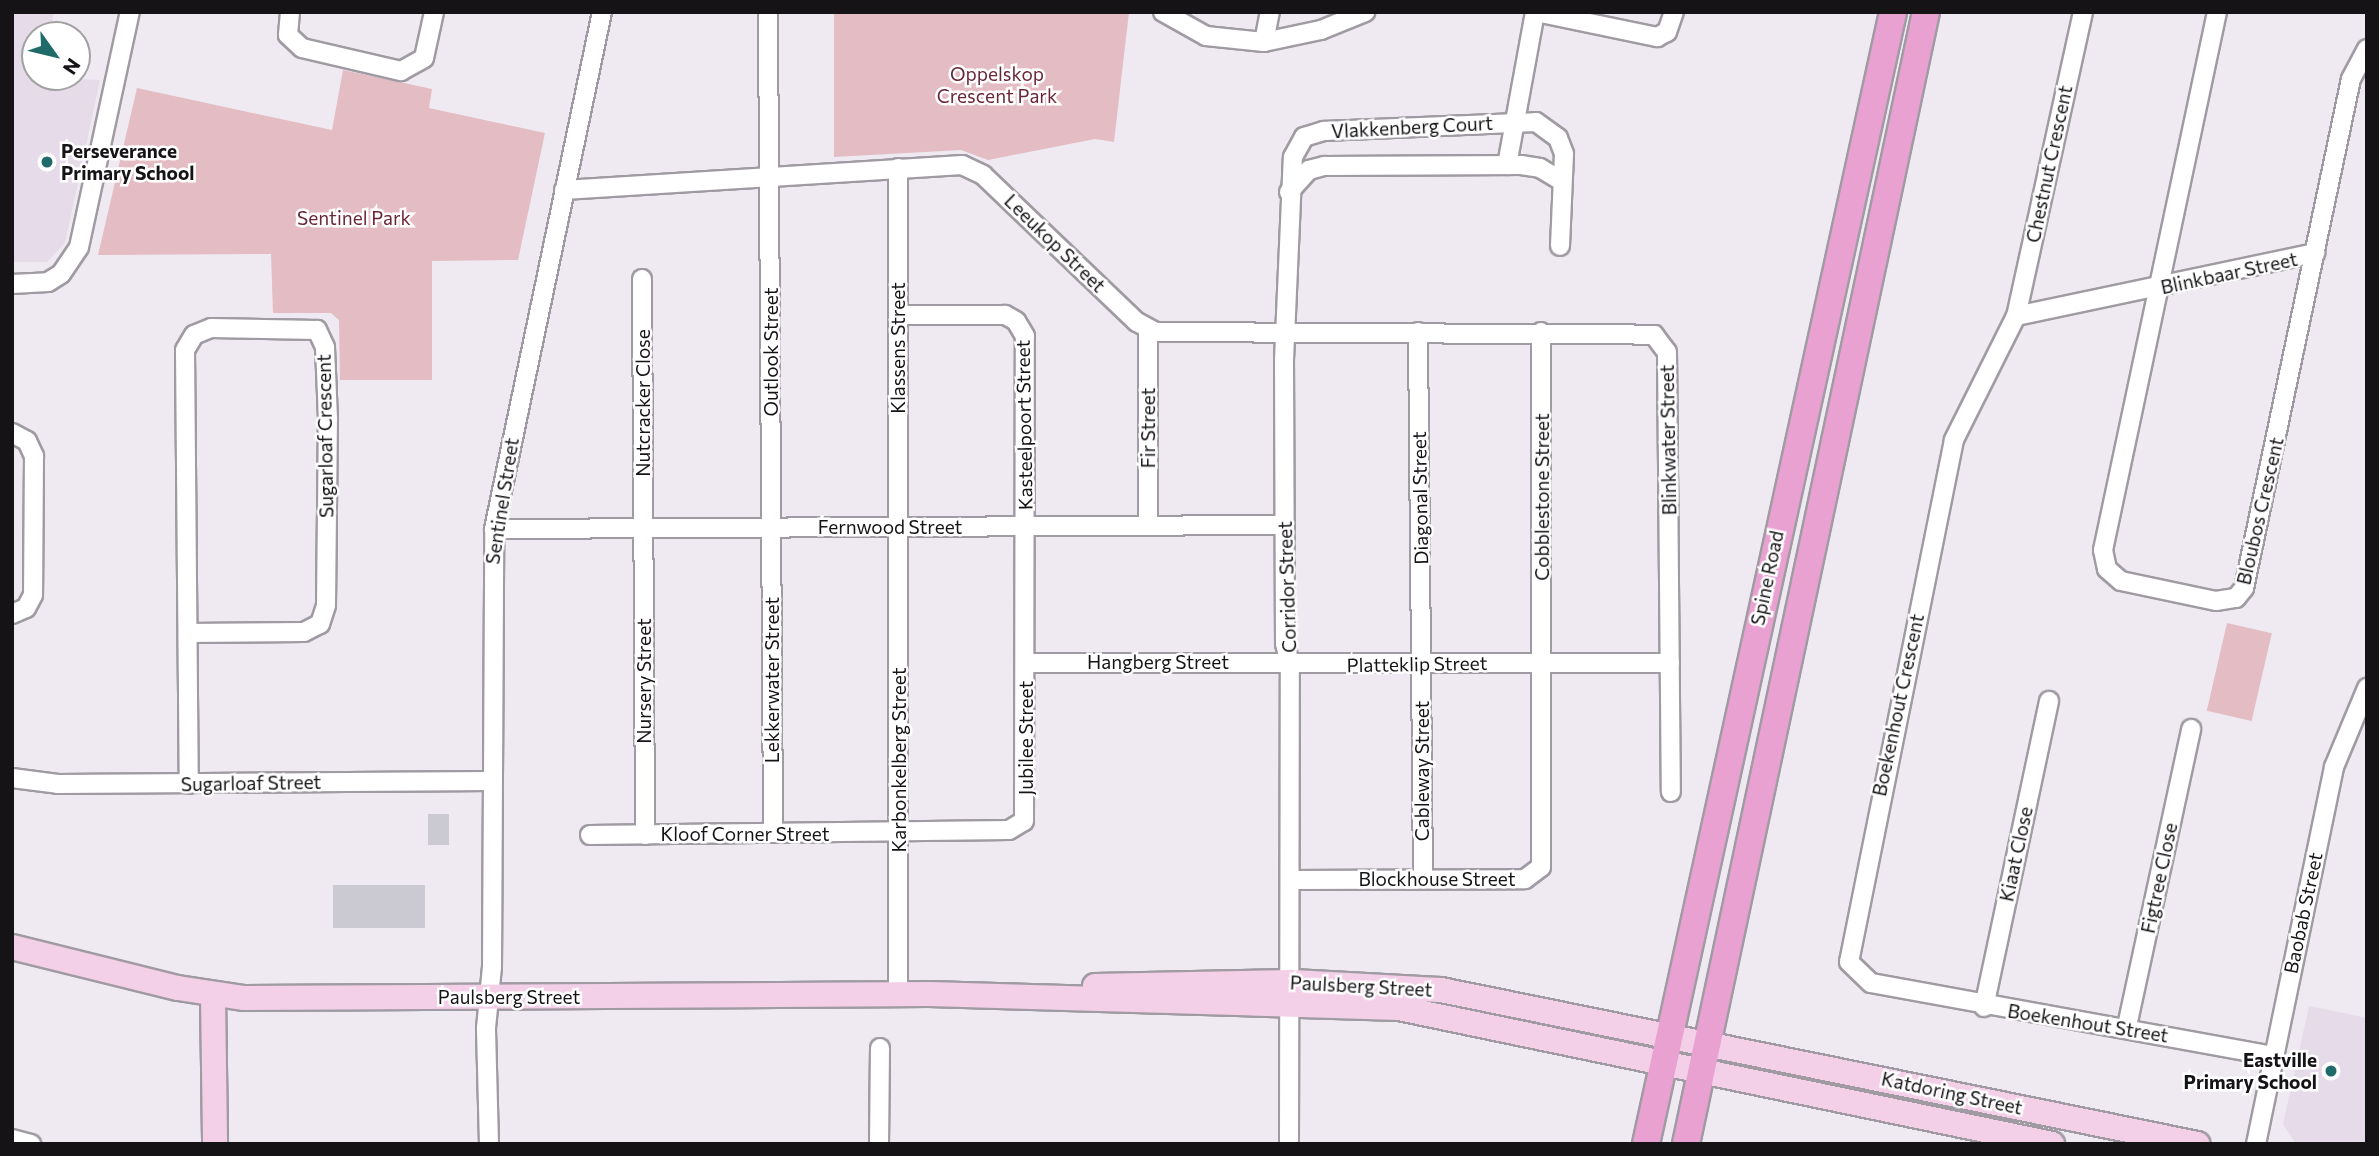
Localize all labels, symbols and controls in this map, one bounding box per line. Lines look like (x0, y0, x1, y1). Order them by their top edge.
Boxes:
north arrow (21, 21, 91, 91)
text: N (59, 55, 86, 79)
park label: Oppelskop Crescent Park (937, 63, 1057, 107)
street label: Chestnut Crescent (2021, 83, 2077, 245)
street label: Vlakkenberg Court (1331, 111, 1493, 143)
place label: Perseverance Primary School (61, 140, 194, 184)
marker: Perseverance Primary School (39, 154, 55, 170)
street label: Leeukop Street (1000, 189, 1110, 297)
park label: Sentinel Park (297, 207, 411, 229)
street label: Blinkbaar Street (2159, 247, 2299, 299)
street label: Klassens Street (887, 282, 909, 414)
street label: Outlook Street (760, 287, 782, 417)
street label: Nutcracker Close (632, 329, 654, 477)
street label: Kasteelpoort Street (1011, 340, 1037, 510)
street label: Sugarloaf Crescent (312, 354, 338, 518)
street label: Blinkwater Street (1655, 364, 1681, 516)
street label: Fir Street (1137, 388, 1159, 468)
street label: Cobblestone Street (1531, 413, 1553, 581)
street label: Diagonal Street (1407, 431, 1433, 565)
street label: Bloubos Crescent (2232, 435, 2288, 587)
street label: Sentinel Street (481, 436, 523, 566)
street label: Fernwood Street (818, 516, 962, 538)
street label: Corridor Street (1273, 521, 1301, 653)
street label: Spine Road (1746, 529, 1788, 627)
street label: Lekkerwater Street (761, 597, 783, 763)
street label: Boekenhout Crescent (1868, 612, 1928, 798)
street label: Nursery Street (633, 618, 655, 744)
street label: Hangberg Street (1087, 651, 1229, 673)
street label: Platteklip Street (1346, 651, 1488, 677)
street label: Karbonkelberg Street (888, 668, 910, 852)
street label: Jubilee Street (1015, 681, 1037, 795)
street label: Cableway Street (1411, 701, 1433, 841)
street label: Sugarloaf Street (181, 770, 321, 796)
street label: Kiaat Close (1995, 804, 2037, 904)
street label: Figtree Close (2136, 821, 2182, 935)
street label: Kloof Corner Street (660, 823, 830, 845)
street label: Baobab Street (2279, 850, 2327, 976)
street label: Blockhouse Street (1359, 868, 1515, 890)
street label: Paulsberg Street (1289, 971, 1433, 1001)
street label: Paulsberg Street (438, 986, 580, 1008)
street label: Boekenhout Street (2006, 999, 2170, 1047)
place label: Eastville Primary School (2184, 1049, 2317, 1093)
marker: Eastville Primary School (2323, 1063, 2339, 1079)
street label: Katdoring Street (1879, 1067, 2025, 1119)

